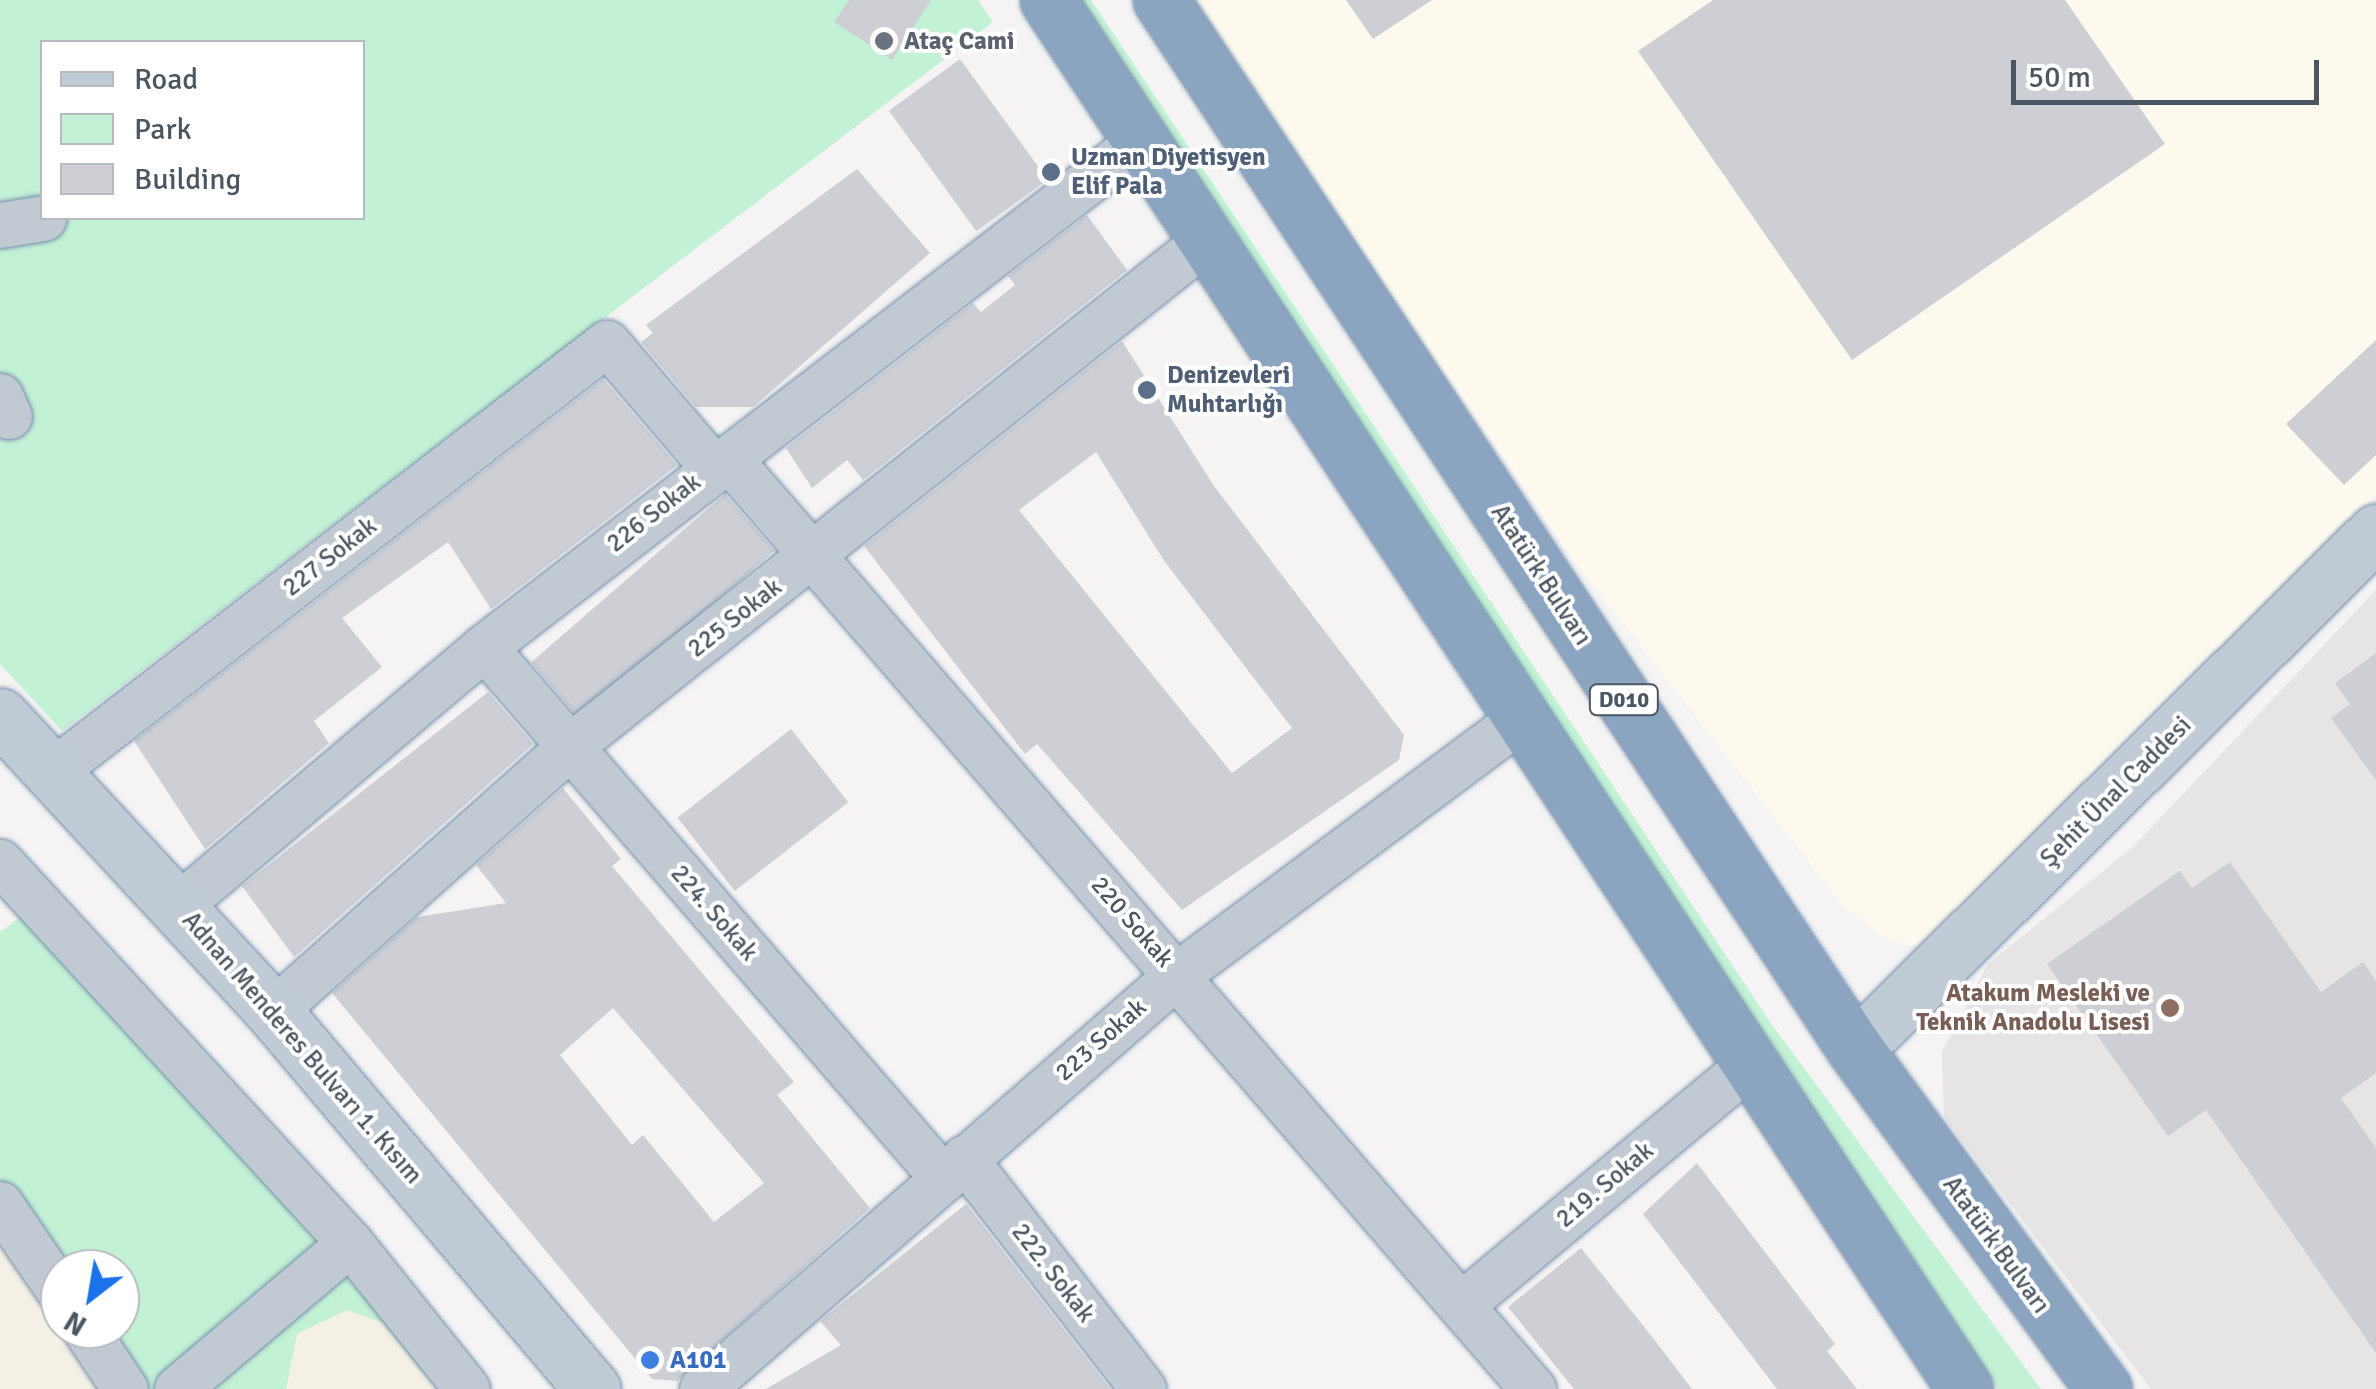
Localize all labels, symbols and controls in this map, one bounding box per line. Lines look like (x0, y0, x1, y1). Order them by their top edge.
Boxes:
place label: Ataç Cami (904, 26, 1015, 56)
marker: Ataç Cami (873, 30, 895, 52)
legend (40, 40, 365, 220)
scale bar (2016, 40, 2324, 102)
text: 50 m (2028, 59, 2091, 96)
text: Road (134, 61, 198, 98)
text: Park (134, 111, 192, 148)
place label: Uzman Diyetisyen Elif Pala (1071, 143, 1266, 202)
text: Building (134, 161, 241, 198)
marker: Uzman Diyetisyen Elif Pala (1040, 161, 1062, 183)
place label: Denizevleri Muhtarlığı (1167, 361, 1290, 420)
marker: Denizevleri Muhtarlığı (1136, 379, 1158, 401)
street label: 226 Sokak (601, 467, 707, 559)
street label: Atatürk Bulvarı (1484, 499, 1598, 651)
street label: 227 Sokak (277, 511, 383, 603)
street label: 225 Sokak (682, 572, 788, 664)
road number: D010 (1586, 683, 1662, 717)
street label: Şehit Ünal Caddesi (2034, 710, 2198, 874)
street label: 224. Sokak (664, 859, 764, 967)
street label: 220 Sokak (1084, 870, 1180, 974)
street label: Adnan Menderes Bulvarı 1. Kısım (176, 906, 428, 1190)
place label: Atakum Mesleki ve Teknik Anadolu Lisesi (1916, 979, 2150, 1038)
street label: 223 Sokak (1049, 992, 1153, 1088)
marker: Atakum Mesleki ve Teknik Anadolu Lisesi (2159, 997, 2181, 1019)
street label: 219. Sokak (1550, 1136, 1660, 1234)
street label: Atatürk Bulvarı (1936, 1171, 2056, 1319)
street label: 222. Sokak (1005, 1218, 1101, 1328)
north arrow (40, 1249, 140, 1349)
text: N (58, 1303, 93, 1343)
place label: A101 (670, 1345, 726, 1375)
marker: A101 (639, 1349, 661, 1371)

